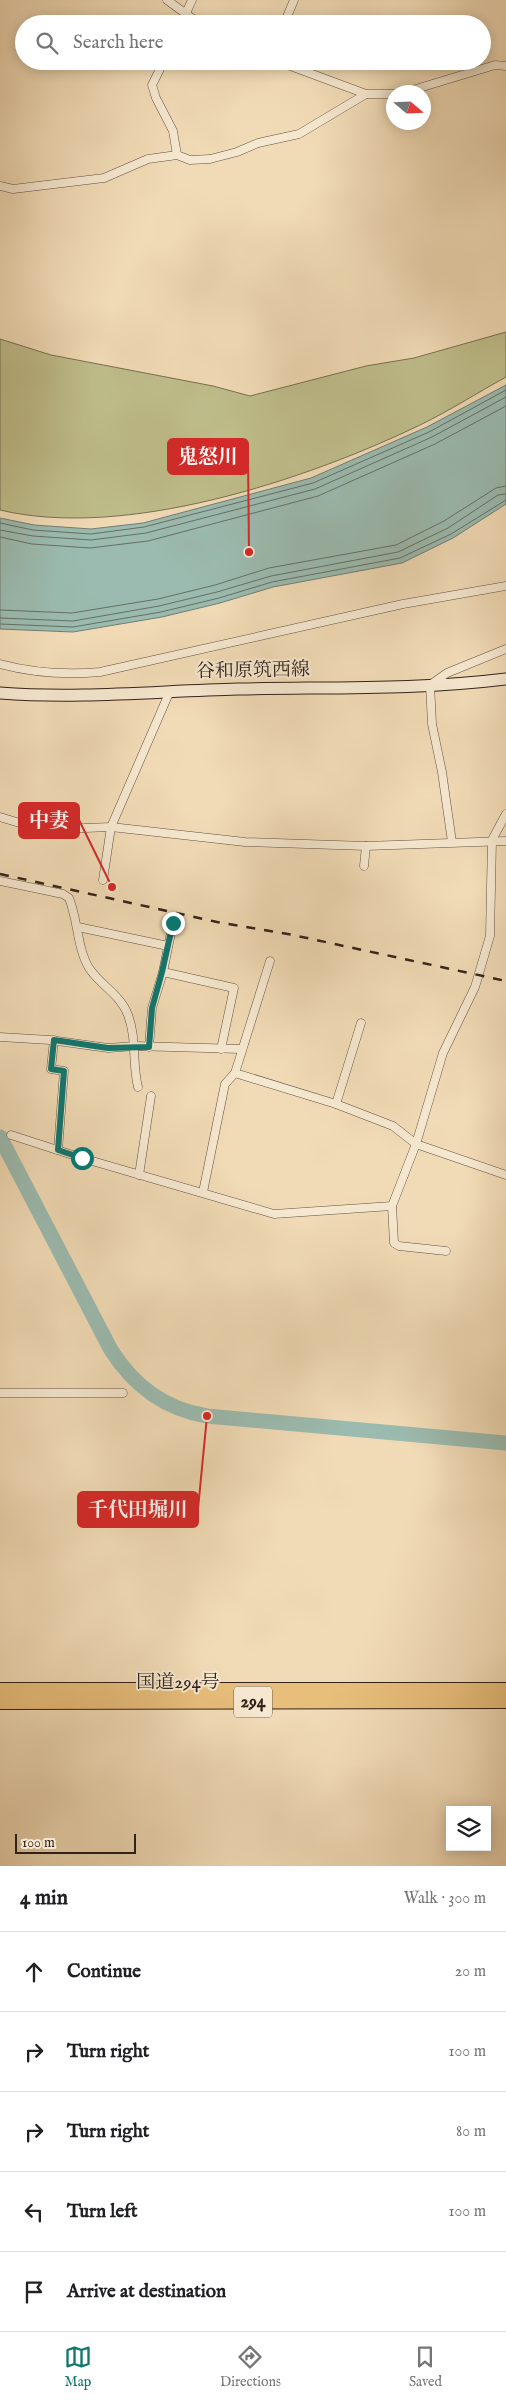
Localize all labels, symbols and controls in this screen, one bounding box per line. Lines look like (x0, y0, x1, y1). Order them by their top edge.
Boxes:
search box (15, 15, 491, 70)
icon: search (33, 29, 61, 57)
text: Search here (73, 31, 164, 55)
north arrow (386, 85, 431, 130)
callout: 鬼怒川 (168, 439, 248, 474)
text: 鬼怒川 (178, 445, 238, 470)
street label: 谷和原筑西線 (196, 658, 310, 684)
callout: 中妻 (19, 803, 79, 838)
text: 中妻 (29, 809, 69, 834)
route end (162, 912, 185, 935)
route start (71, 1147, 94, 1170)
callout: 千代田堀川 (78, 1492, 198, 1527)
text: 千代田堀川 (88, 1498, 188, 1523)
street label: 国道294号 (136, 1671, 220, 1695)
road number: 294 (234, 1686, 272, 1718)
map controls (446, 1806, 491, 1851)
button: layers (446, 1806, 491, 1851)
scale bar (15, 1831, 136, 1854)
text: 100 m (22, 1834, 55, 1852)
text: 4 min (20, 1885, 68, 1912)
text: Walk · 300 m (404, 1889, 486, 1909)
icon: ahead (20, 1958, 48, 1986)
text: Continue (67, 1960, 141, 1984)
text: 20 m (455, 1962, 486, 1982)
icon: right (20, 2038, 48, 2066)
text: Turn right (67, 2040, 149, 2064)
text: 100 m (449, 2042, 486, 2062)
icon: right (20, 2118, 48, 2146)
text: Turn right (67, 2120, 149, 2144)
text: 80 m (456, 2122, 486, 2142)
icon: left (20, 2198, 48, 2226)
text: Turn left (67, 2200, 138, 2224)
text: 100 m (449, 2202, 486, 2222)
icon: arrive (20, 2278, 48, 2306)
text: Arrive at destination (67, 2280, 226, 2304)
tab: Map (64, 2343, 92, 2391)
tab: Directions (220, 2343, 281, 2391)
tab: Saved (409, 2343, 442, 2391)

